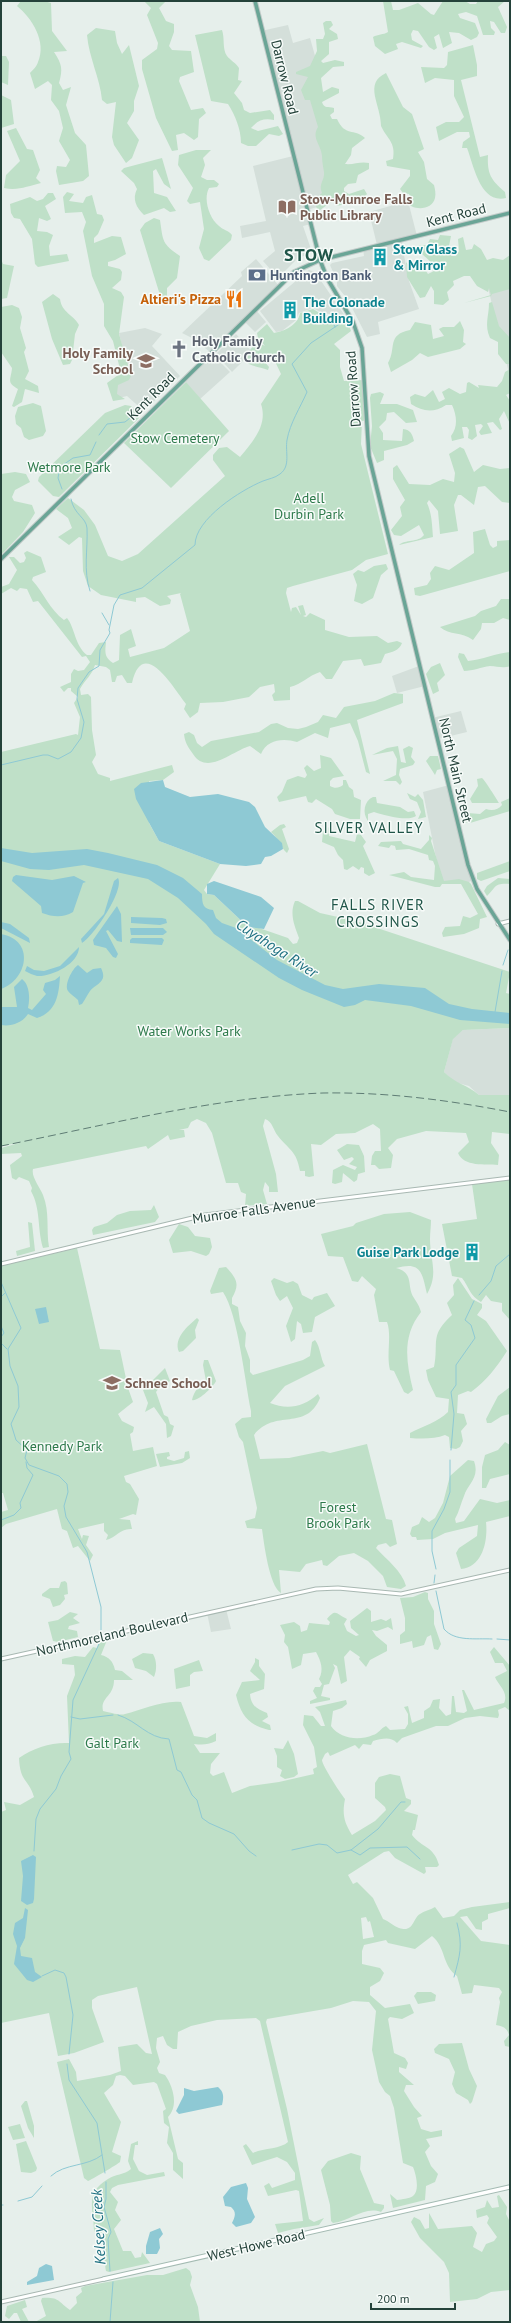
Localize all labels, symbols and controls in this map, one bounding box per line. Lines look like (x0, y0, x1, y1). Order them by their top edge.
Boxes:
street label: Darrow Road (267, 38, 303, 116)
place label: Stow-Munroe Falls Public Library (300, 190, 412, 224)
library icon: Stow-Munroe Falls Public Library (277, 197, 297, 217)
street label: Kent Road (424, 199, 488, 231)
place label: Stow Glass & Mirror (393, 240, 457, 274)
district label: STOW (284, 243, 334, 266)
building icon: Stow Glass & Mirror (370, 247, 390, 267)
bank icon: Huntington Bank (247, 265, 267, 285)
place label: Huntington Bank (270, 266, 371, 284)
restaurant icon: Altieri's Pizza (224, 289, 244, 309)
place label: Altieri's Pizza (140, 290, 221, 308)
place label: The Colonade Building (303, 293, 385, 327)
building icon: The Colonade Building (280, 300, 300, 320)
place label: Holy Family Catholic Church (192, 332, 285, 366)
church icon: Holy Family Catholic Church (169, 339, 189, 359)
place label: Holy Family School (63, 344, 134, 378)
street label: Darrow Road (341, 350, 365, 428)
school or university icon: Holy Family School (136, 351, 156, 371)
street label: Kent Road (123, 368, 179, 424)
park label: Stow Cemetery (130, 429, 220, 447)
park label: Wetmore Park (27, 458, 111, 476)
park label: Adell Durbin Park (274, 489, 344, 523)
street label: North Main Street (435, 716, 477, 824)
district label: SILVER VALLEY (314, 818, 424, 837)
district label: FALLS RIVER CROSSINGS (331, 895, 425, 931)
water label: Cuyahoga River (233, 914, 322, 982)
park label: Water Works Park (137, 1022, 241, 1040)
street label: Munroe Falls Avenue (191, 1192, 317, 1228)
building icon: Guise Park Lodge (462, 1242, 482, 1262)
place label: Guise Park Lodge (357, 1243, 459, 1261)
school or university icon: Schnee School (102, 1373, 122, 1393)
place label: Schnee School (125, 1374, 213, 1392)
park label: Kennedy Park (22, 1437, 103, 1455)
park label: Forest Brook Park (306, 1498, 370, 1532)
street label: Northmoreland Boulevard (34, 1608, 190, 1660)
park label: Galt Park (85, 1734, 139, 1752)
water label: Kelsey Creek (86, 2188, 109, 2265)
street label: West Howe Road (205, 2225, 307, 2265)
scale bar (371, 2285, 455, 2311)
text: 200 m (377, 2291, 410, 2306)

